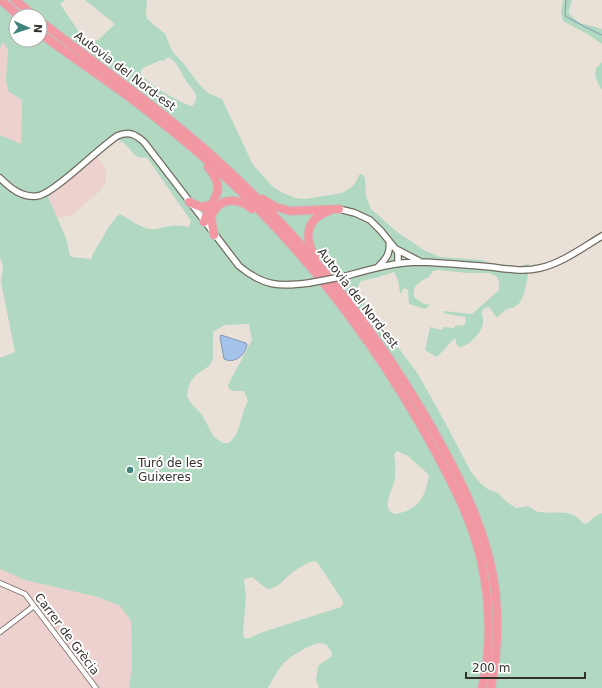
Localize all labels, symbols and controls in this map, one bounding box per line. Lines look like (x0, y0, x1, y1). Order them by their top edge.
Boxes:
north arrow (8, 8, 48, 48)
text: N (31, 24, 44, 33)
street label: Autovia del Nord-est (72, 28, 179, 114)
street label: Autovia del Nord-est (315, 245, 402, 351)
place label: Turó de les Guixeres (137, 456, 203, 484)
marker: Turó de les Guixeres (125, 465, 135, 475)
street label: Carrer de Grècia (32, 590, 102, 678)
scale bar (466, 654, 585, 680)
text: 200 m (472, 661, 510, 675)

